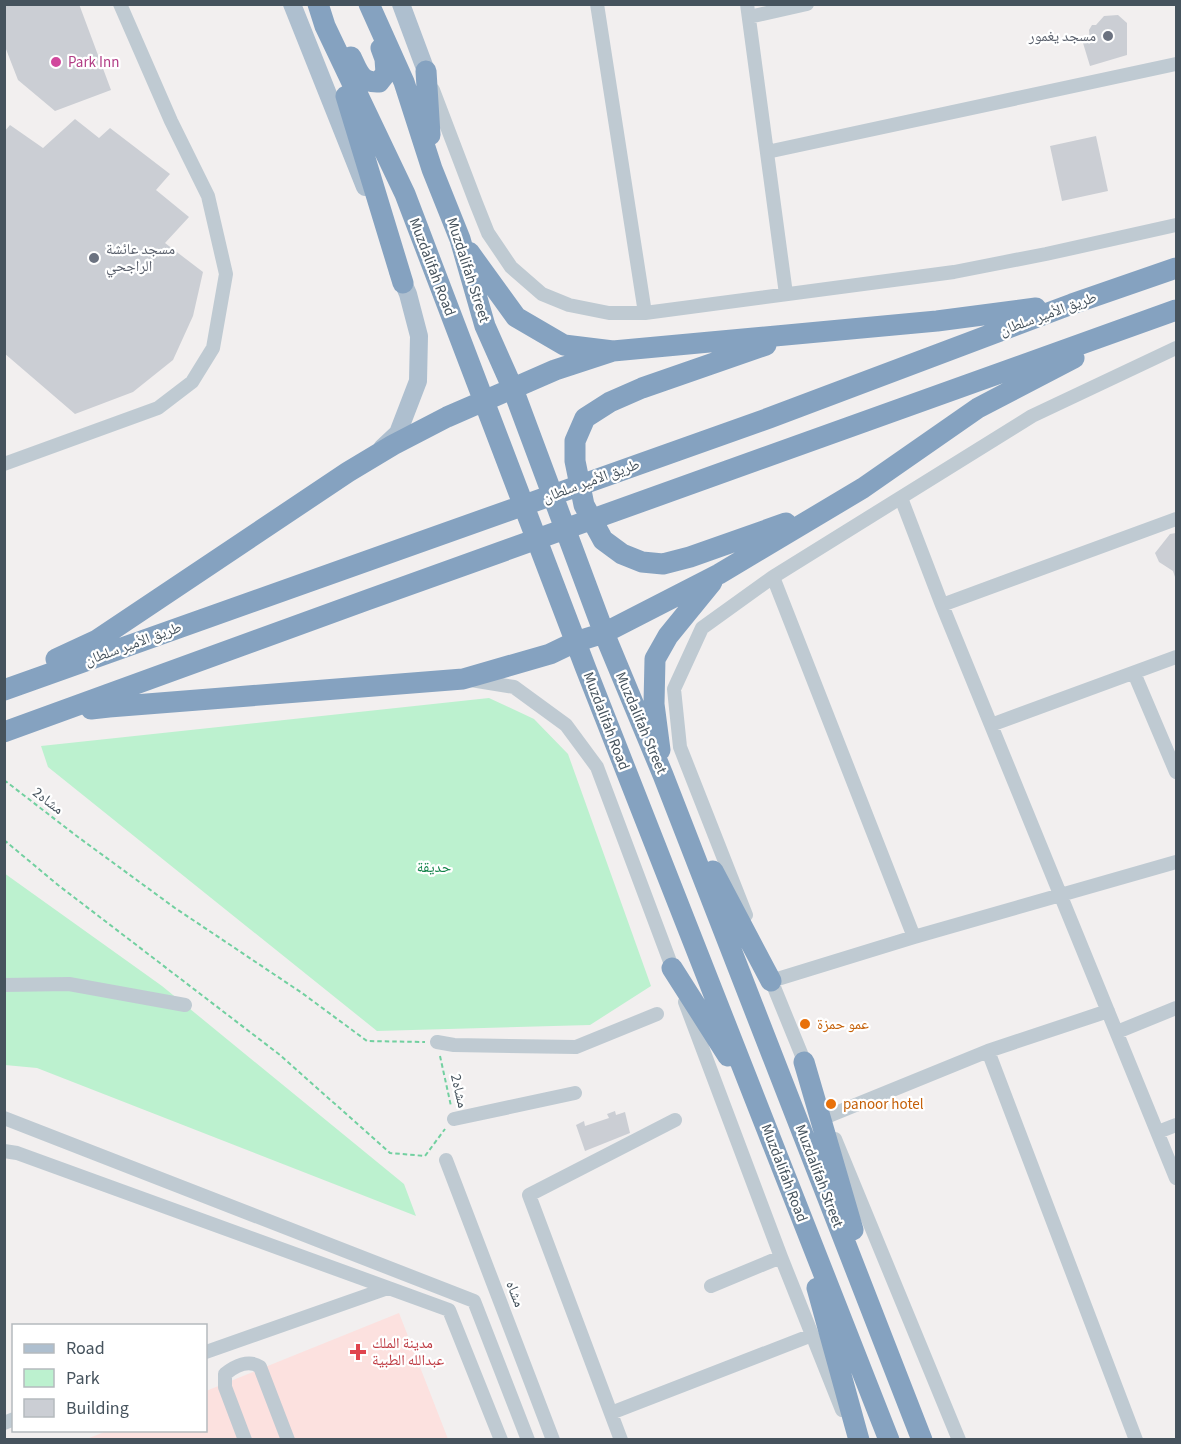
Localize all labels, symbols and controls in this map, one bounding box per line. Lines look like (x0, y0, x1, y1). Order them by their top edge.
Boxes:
place label: مسجد يغمور (1028, 26, 1096, 47)
marker: مسجد يغمور (1101, 29, 1115, 43)
place label: Park Inn (68, 52, 119, 73)
marker: Park Inn (49, 55, 63, 69)
street label: Muzdalifah Road (404, 215, 460, 319)
street label: Muzdalifah Street (441, 215, 495, 325)
place label: مسجد عائشة الراجحي (106, 239, 175, 277)
marker: مسجد عائشة الراجحي (87, 251, 101, 265)
street label: طريق الأمير سلطان (997, 287, 1100, 341)
street label: طريق الأمير سلطان (540, 454, 643, 508)
street label: طريق الأمير سلطان (82, 617, 185, 671)
street label: Muzdalifah Road (578, 669, 634, 773)
street label: Muzdalifah Street (610, 669, 672, 777)
street label: مشاه2 (28, 782, 68, 820)
park label: حديقة (417, 857, 452, 878)
place label: عمو حمزة (817, 1014, 869, 1035)
marker: عمو حمزة (798, 1017, 812, 1031)
street label: مشاه2 (445, 1072, 473, 1110)
place label: panoor hotel (843, 1094, 924, 1115)
marker: panoor hotel (824, 1097, 838, 1111)
street label: Muzdalifah Road (756, 1121, 812, 1225)
street label: Muzdalifah Street (790, 1121, 848, 1231)
street label: مشاه (500, 1278, 530, 1310)
legend (12, 1324, 207, 1432)
place label: مدينة الملك عبدالله الطبية (372, 1333, 444, 1371)
text: Road (66, 1336, 105, 1361)
marker: مدينة الملك عبدالله الطبية (349, 1343, 367, 1361)
text: Park (66, 1366, 100, 1391)
text: Building (66, 1396, 129, 1421)

